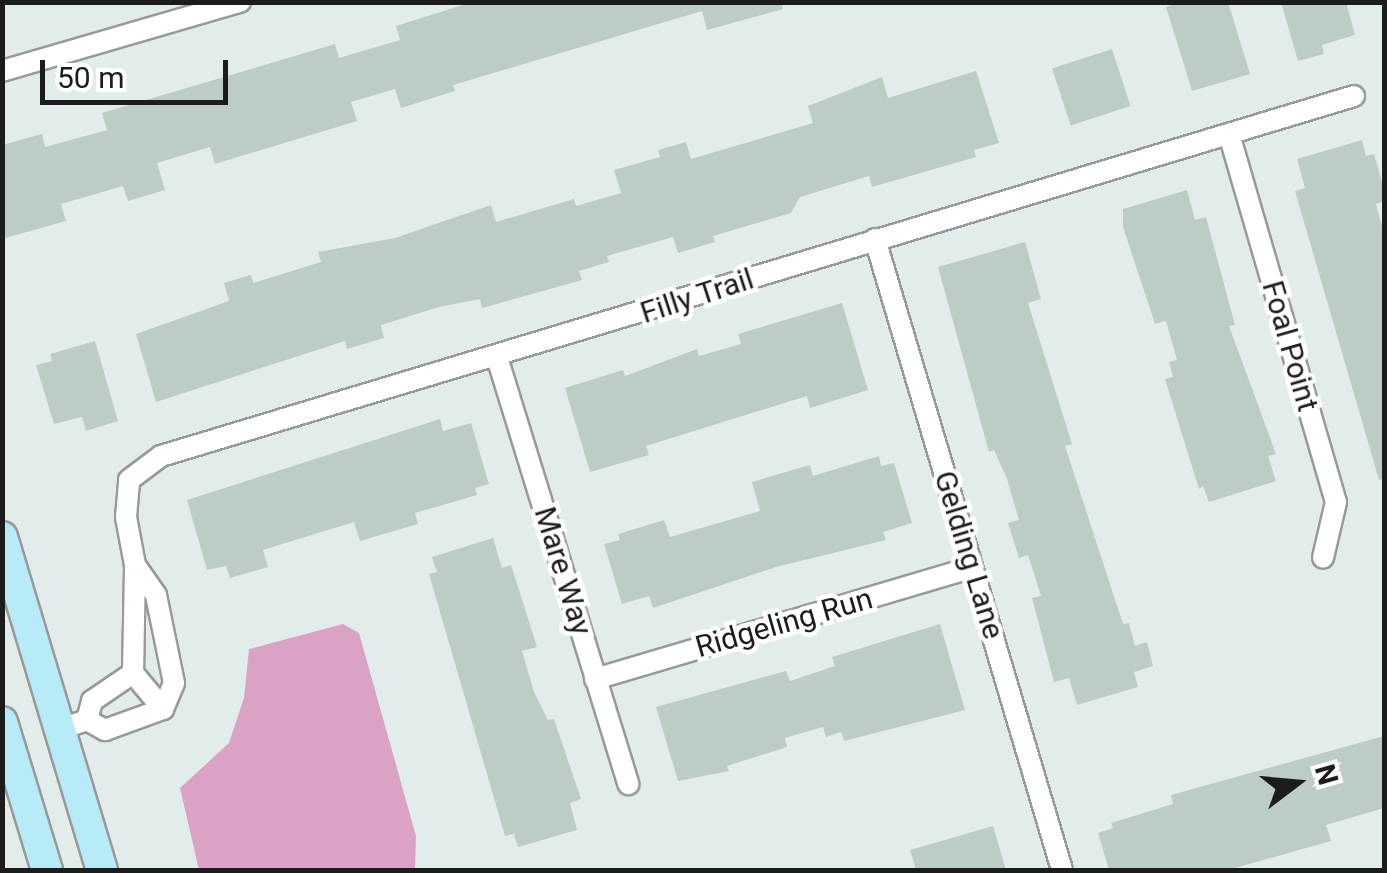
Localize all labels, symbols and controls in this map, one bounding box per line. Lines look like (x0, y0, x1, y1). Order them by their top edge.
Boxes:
scale bar (45, 40, 232, 102)
text: 50 m (57, 60, 124, 95)
street label: Filly Trail (636, 261, 758, 331)
street label: Foal Point (1254, 277, 1326, 415)
street label: Gelding Lane (926, 467, 1012, 643)
street label: Mare Way (526, 503, 600, 639)
street label: Ridgeling Run (691, 581, 877, 665)
north arrow (1247, 733, 1347, 833)
text: N (1308, 761, 1345, 789)

